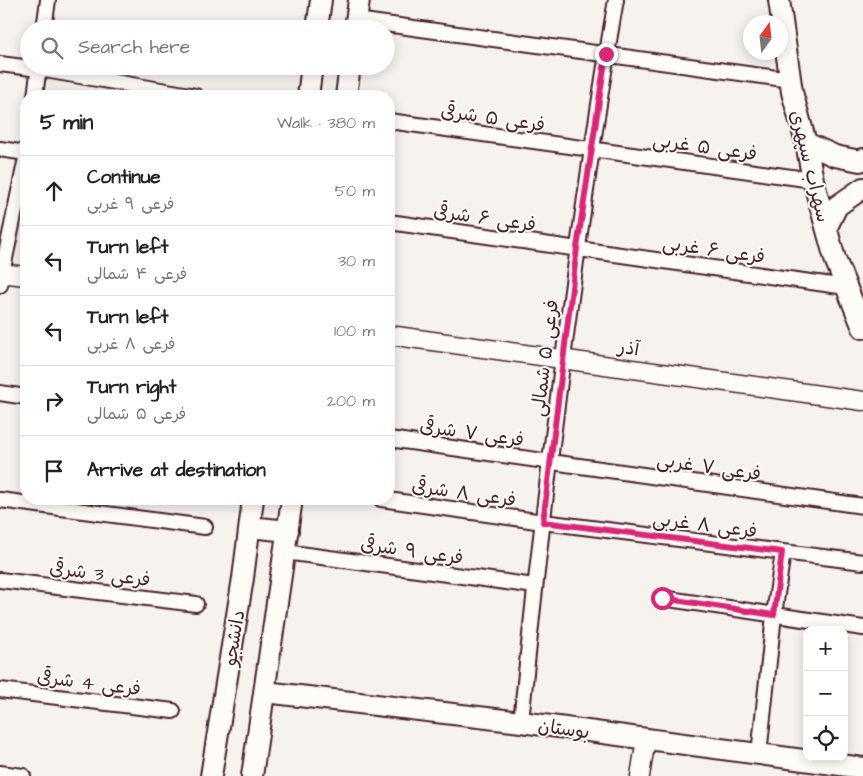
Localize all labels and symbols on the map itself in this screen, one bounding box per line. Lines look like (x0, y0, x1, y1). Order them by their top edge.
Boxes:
north arrow (743, 15, 788, 60)
route end (595, 43, 618, 66)
street label: فرعی ۵ شرقی (439, 98, 547, 139)
street label: سهراب سپهری (783, 108, 837, 225)
street label: فرعی ۵ غربی (651, 127, 759, 168)
street label: فرعی ۶ شرقی (432, 198, 538, 239)
street label: فرعی ۶ غربی (661, 230, 767, 271)
street label: فرعی ۵ شمالی (525, 298, 566, 418)
street label: آذر (614, 333, 642, 364)
street label: فرعی ۷ شرقی (418, 413, 526, 454)
street label: فرعی ۷ غربی (655, 447, 763, 488)
street label: فرعی ۸ شرقی (410, 473, 518, 514)
street label: فرعی ۸ غربی (651, 506, 759, 545)
street label: فرعی ۹ شرقی (359, 531, 465, 572)
street label: فرعی 3 شرقی (48, 555, 152, 594)
route start (651, 587, 674, 610)
street label: دانشجو (217, 608, 252, 669)
street label: فرعی 4 شرقی (35, 664, 142, 703)
street label: بوستان (536, 713, 591, 746)

